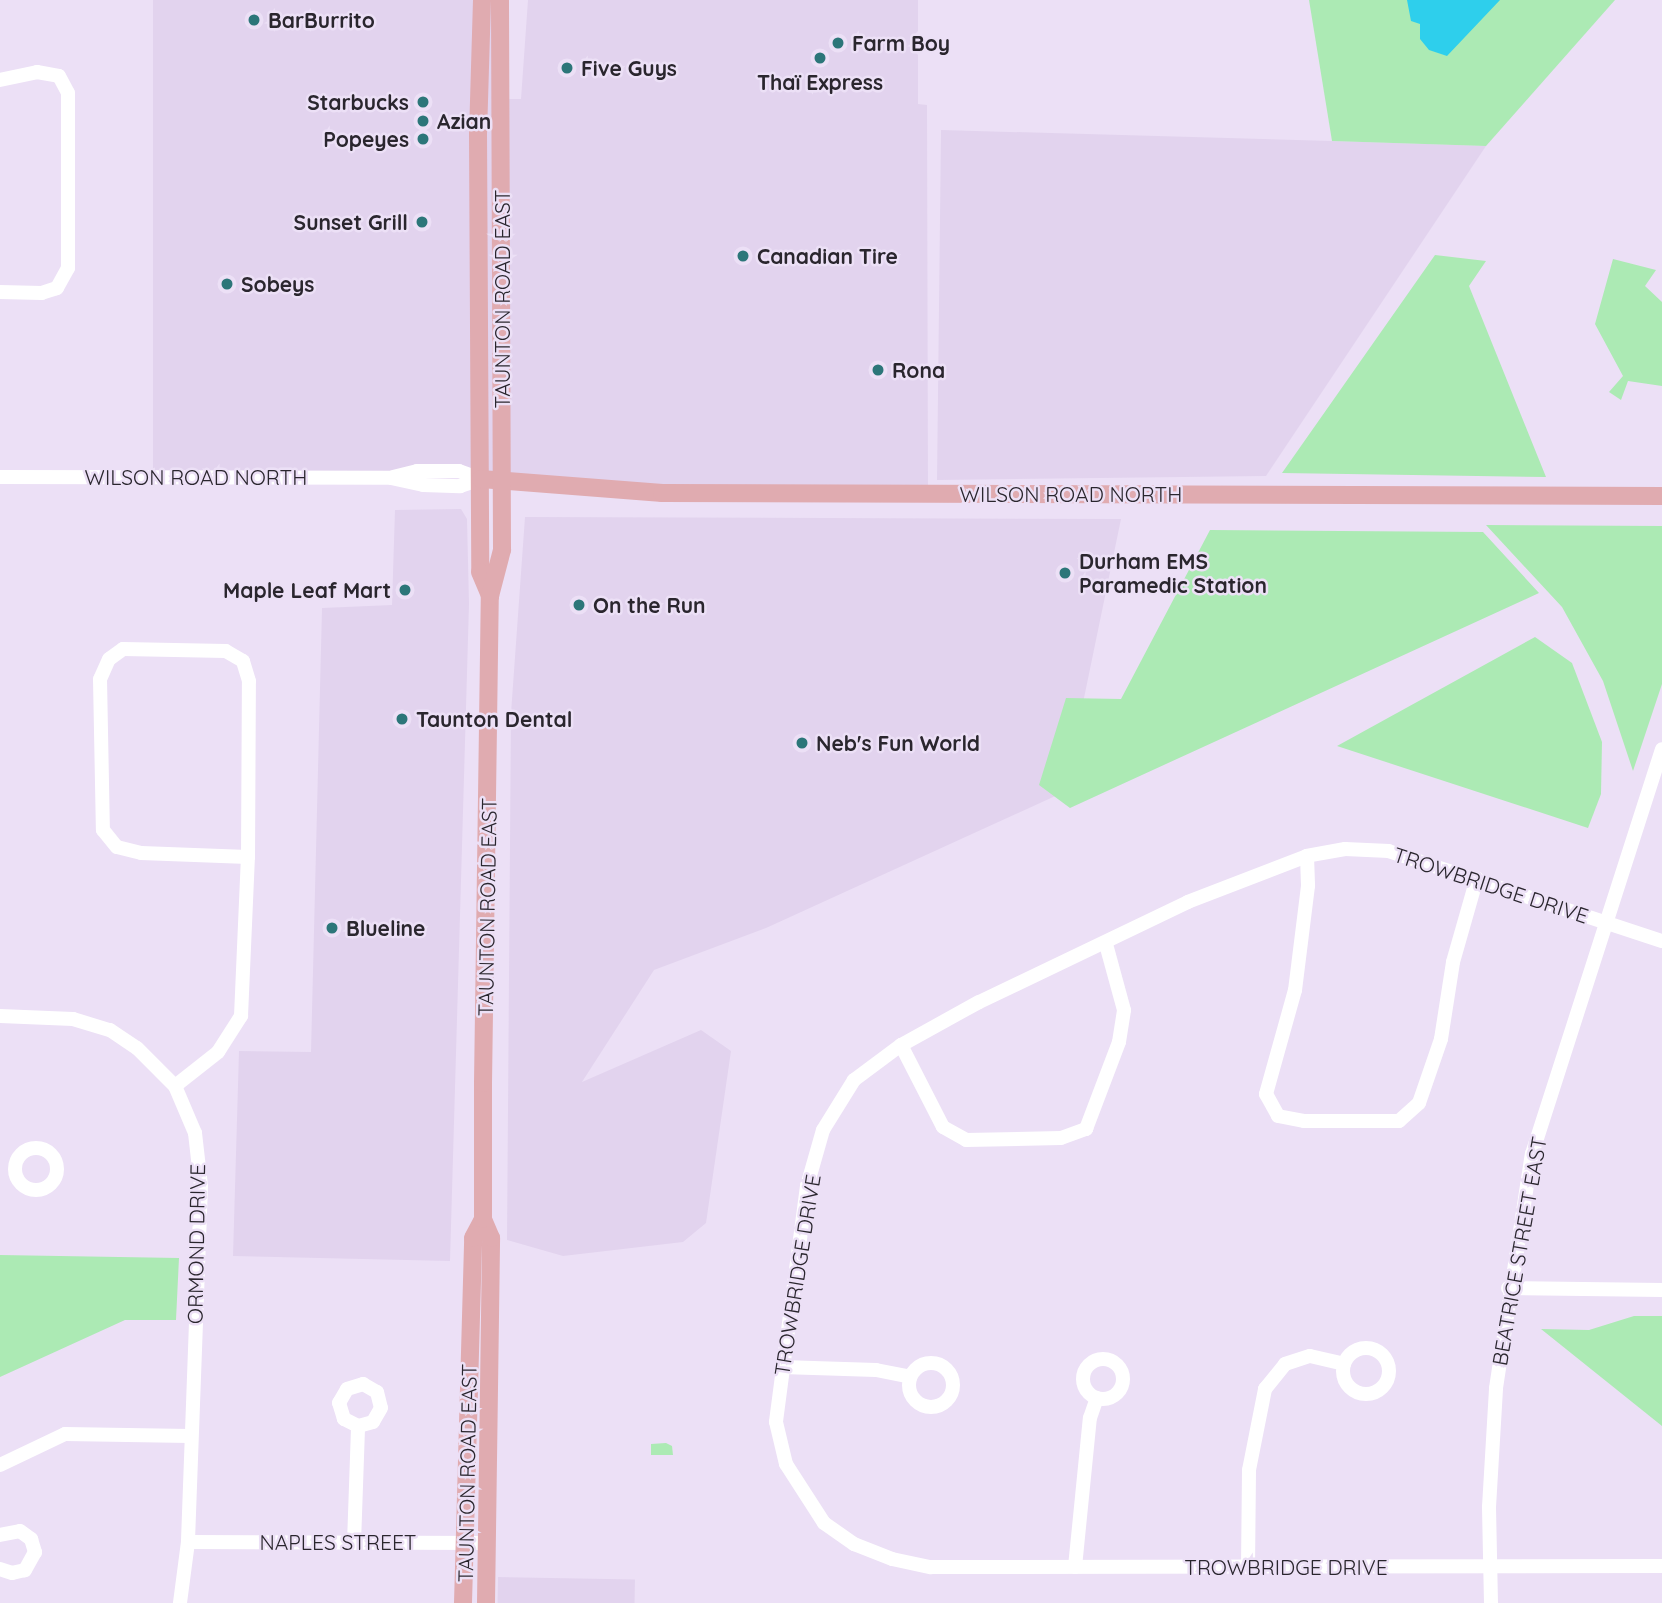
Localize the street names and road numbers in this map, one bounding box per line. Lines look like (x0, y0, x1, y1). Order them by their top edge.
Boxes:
street label: TAUNTON ROAD EAST (489, 190, 515, 408)
street label: WILSON ROAD NORTH (85, 464, 307, 490)
street label: WILSON ROAD NORTH (960, 481, 1182, 507)
street label: TAUNTON ROAD EAST (472, 797, 502, 1017)
street label: TROWBRIDGE DRIVE (1390, 842, 1592, 928)
street label: BEATRICE STREET EAST (1486, 1134, 1552, 1368)
street label: ORMOND DRIVE (182, 1164, 210, 1324)
street label: TROWBRIDGE DRIVE (769, 1173, 825, 1377)
street label: TAUNTON ROAD EAST (452, 1363, 482, 1583)
street label: NAPLES STREET (259, 1529, 417, 1555)
street label: TROWBRIDGE DRIVE (1184, 1554, 1388, 1580)

